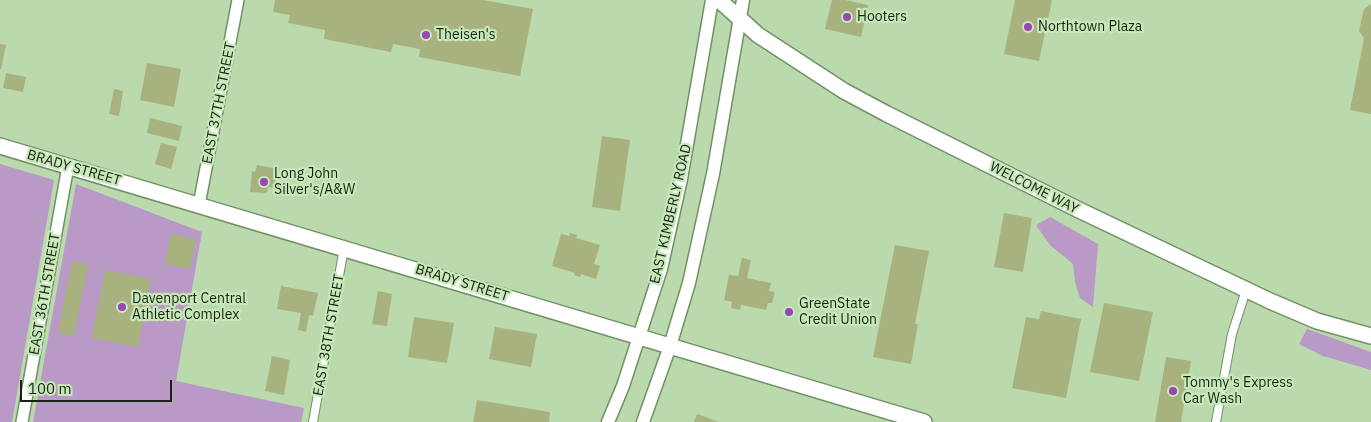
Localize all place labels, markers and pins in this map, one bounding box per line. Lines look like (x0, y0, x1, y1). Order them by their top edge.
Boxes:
place label: Hooters (857, 9, 907, 25)
marker: Hooters (841, 11, 853, 23)
place label: Northtown Plaza (1038, 19, 1142, 35)
marker: Northtown Plaza (1022, 21, 1034, 33)
place label: Theisen's (436, 27, 496, 43)
marker: Theisen's (420, 29, 432, 41)
place label: Long John Silver's/A&W (274, 166, 355, 198)
marker: Long John Silver's/A&W (258, 176, 270, 188)
place label: Davenport Central Athletic Complex (132, 291, 246, 324)
place label: GreenState Credit Union (799, 296, 877, 328)
marker: Davenport Central Athletic Complex (116, 301, 128, 313)
marker: GreenState Credit Union (783, 306, 795, 318)
place label: Tommy's Express Car Wash (1183, 375, 1293, 408)
marker: Tommy's Express Car Wash (1167, 385, 1179, 397)

